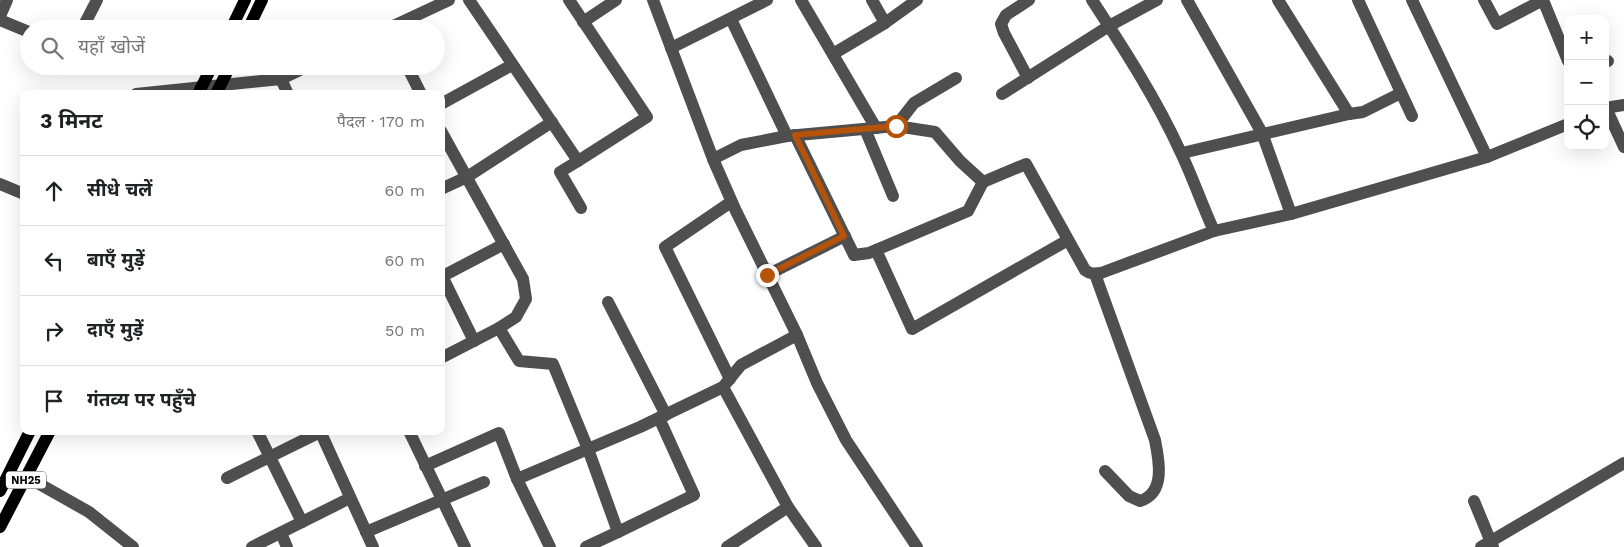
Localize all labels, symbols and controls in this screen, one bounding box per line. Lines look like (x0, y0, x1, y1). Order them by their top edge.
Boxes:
map controls (1564, 15, 1609, 150)
button: + (1564, 15, 1609, 60)
search box (20, 20, 445, 75)
icon: search (38, 34, 66, 62)
text: यहाँ खोजें (78, 35, 145, 58)
button: − (1564, 60, 1609, 105)
button: locate (1564, 105, 1609, 150)
text: 3 मिनट (40, 108, 103, 133)
text: पैदल · 170 m (337, 112, 425, 131)
route start (885, 115, 908, 138)
icon: ahead (40, 177, 68, 205)
text: सीधे चलें (87, 178, 152, 201)
text: 60 m (385, 181, 425, 200)
icon: left (40, 247, 68, 275)
text: बाएँ मुड़ें (87, 248, 145, 271)
text: 60 m (385, 251, 425, 270)
route end (756, 264, 779, 287)
icon: right (40, 317, 68, 345)
text: दाएँ मुड़ें (87, 318, 143, 341)
text: 50 m (385, 321, 425, 340)
icon: arrive (40, 387, 68, 415)
text: गंतव्य पर पहुँचे (87, 388, 196, 411)
road number: NH25 (6, 472, 46, 488)

